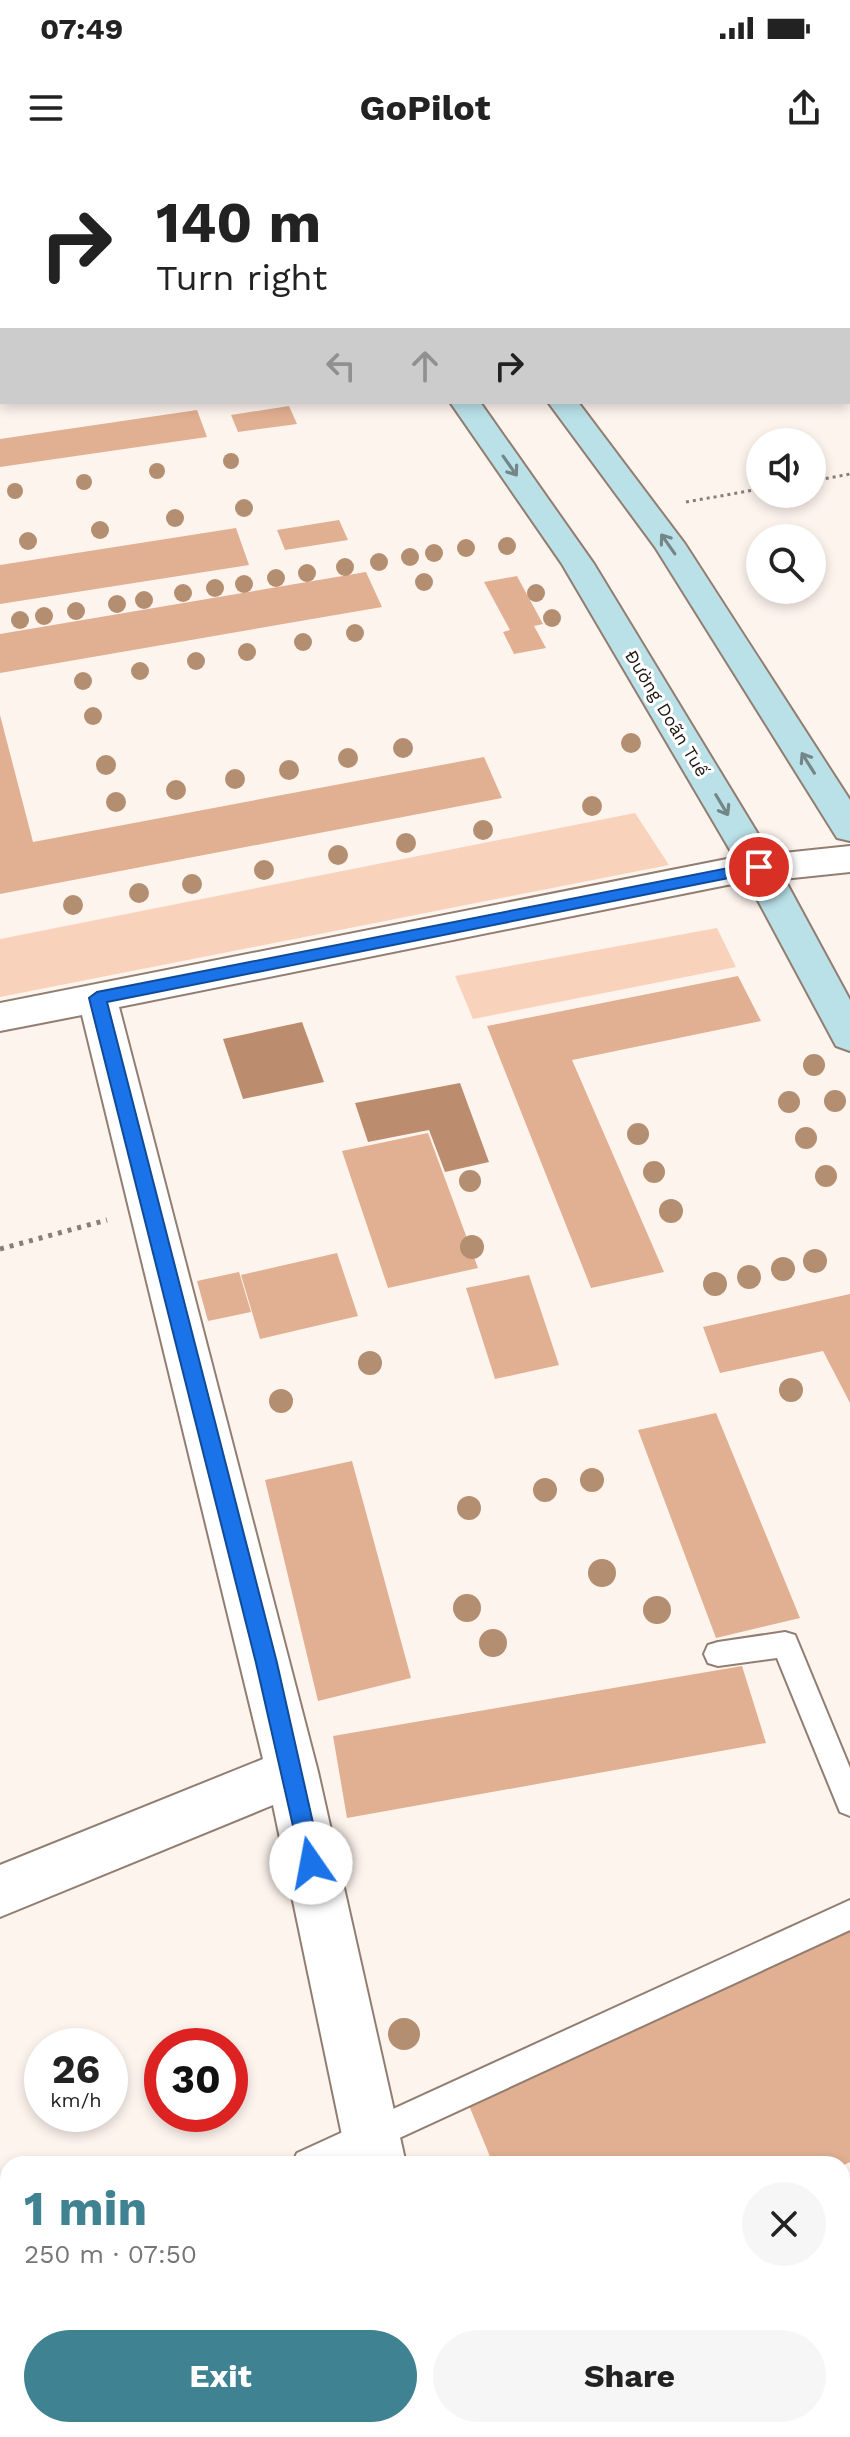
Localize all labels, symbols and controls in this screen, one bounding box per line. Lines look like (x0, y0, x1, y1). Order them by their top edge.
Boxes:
text: 07:49 (40, 11, 123, 46)
icon: menu (24, 86, 68, 130)
icon: share (782, 86, 826, 130)
text: GoPilot (360, 87, 490, 129)
text: 140 m (156, 190, 321, 256)
icon: right (24, 192, 128, 296)
text: Turn right (156, 257, 327, 299)
icon: left (319, 344, 363, 388)
icon: ahead (403, 344, 447, 388)
icon: right (487, 344, 531, 388)
map controls (746, 428, 826, 604)
button: sound (746, 428, 826, 508)
one-way arrow (502, 454, 518, 476)
button: search (746, 524, 826, 604)
one-way arrow (660, 533, 676, 555)
street label: Đường Doãn Tuế (621, 646, 713, 780)
one-way arrow (800, 752, 816, 775)
one-way arrow (714, 793, 730, 816)
pin (725, 833, 793, 901)
icon: arrive (737, 845, 781, 889)
position arrow (269, 1821, 353, 1905)
speed limit sign: 30 (144, 2028, 248, 2132)
text: 26 (52, 2046, 100, 2093)
text: km/h (50, 2088, 102, 2112)
text: 1 min (24, 2180, 147, 2237)
button: close (742, 2182, 826, 2266)
text: 250 m · 07:50 (24, 2239, 197, 2269)
button: Exit (24, 2330, 417, 2422)
button: Share (433, 2330, 826, 2422)

